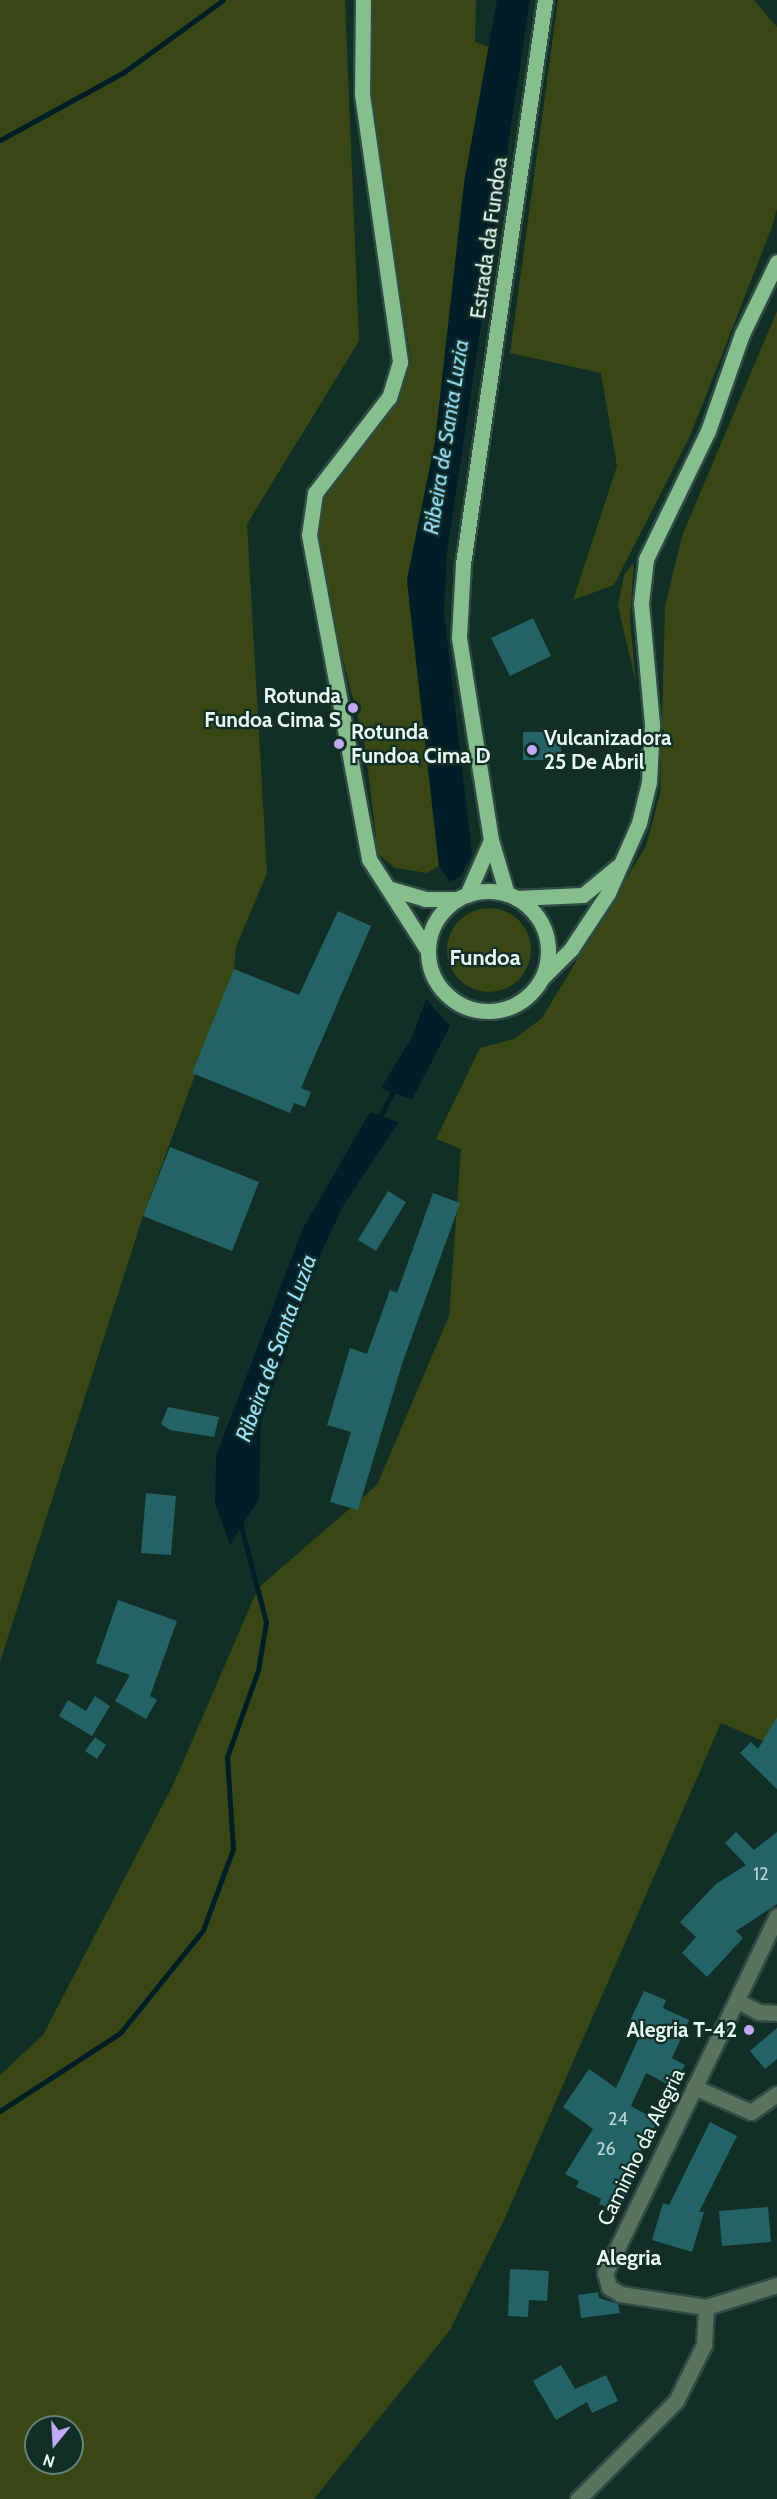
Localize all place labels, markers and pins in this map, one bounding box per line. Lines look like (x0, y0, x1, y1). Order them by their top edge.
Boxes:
place label: Rotunda Fundoa Cima S (204, 683, 341, 733)
marker: Rotunda Fundoa Cima S (346, 701, 360, 715)
place label: Rotunda Fundoa Cima D (351, 719, 491, 769)
place label: Vulcanizadora 25 De Abril (544, 725, 671, 775)
marker: Rotunda Fundoa Cima D (332, 737, 346, 751)
marker: Vulcanizadora 25 De Abril (525, 743, 539, 757)
place label: Alegria T-42 (626, 2017, 737, 2043)
marker: Alegria T-42 (742, 2023, 756, 2037)

